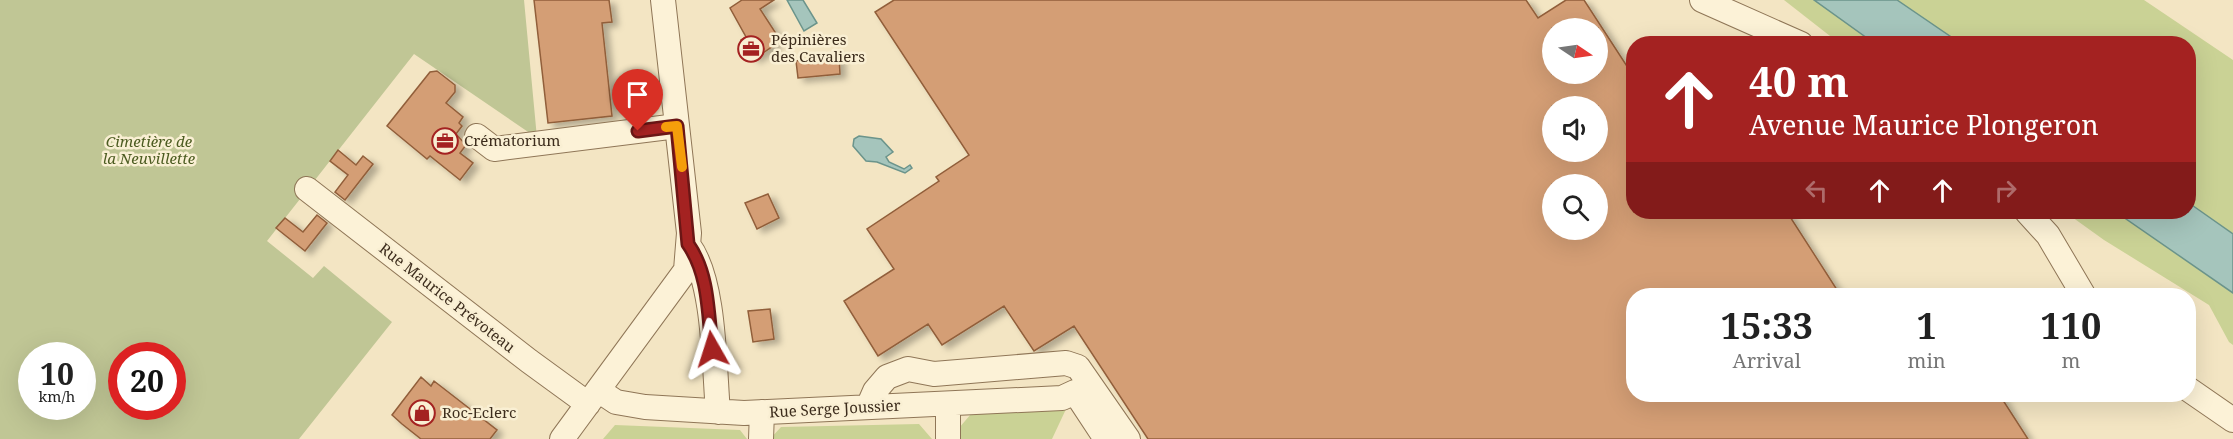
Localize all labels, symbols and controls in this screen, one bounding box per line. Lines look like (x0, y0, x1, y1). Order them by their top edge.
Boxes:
north arrow (1542, 18, 1608, 84)
map controls (1542, 18, 1608, 240)
place label: Pépinières des Cavaliers (771, 29, 865, 66)
office icon: Pépinières des Cavaliers (736, 34, 766, 64)
text: 40 m (1749, 52, 1849, 109)
icon: ahead (1650, 60, 1728, 138)
pin (612, 69, 663, 131)
icon: arrive (621, 78, 654, 111)
button: sound (1542, 96, 1608, 162)
text: Avenue Maurice Plongeron (1749, 106, 2099, 143)
office icon: Crématorium (430, 126, 460, 156)
place label: Crématorium (464, 130, 560, 150)
park label: Cimetière de la Neuvillette (103, 131, 196, 168)
button: search (1542, 174, 1608, 240)
icon: left (1800, 174, 1833, 207)
icon: ahead (1863, 174, 1896, 207)
icon: ahead (1926, 174, 1959, 207)
icon: right (1989, 174, 2022, 207)
street label: Rue Maurice Prévoteau (376, 238, 520, 357)
text: 15:33 (1721, 301, 1813, 350)
text: 1 (1916, 301, 1937, 350)
text: 110 (2040, 301, 2101, 350)
position arrow (680, 317, 744, 381)
speed limit sign: 20 (108, 342, 186, 420)
text: Arrival (1733, 347, 1801, 374)
text: min (1908, 347, 1946, 374)
text: m (2061, 347, 2080, 374)
text: 10 (40, 353, 74, 394)
text: km/h (39, 386, 75, 406)
street label: Rue Serge Joussier (769, 395, 901, 421)
shop icon: Roc-Eclerc (407, 398, 437, 428)
place label: Roc-Eclerc (442, 402, 516, 422)

